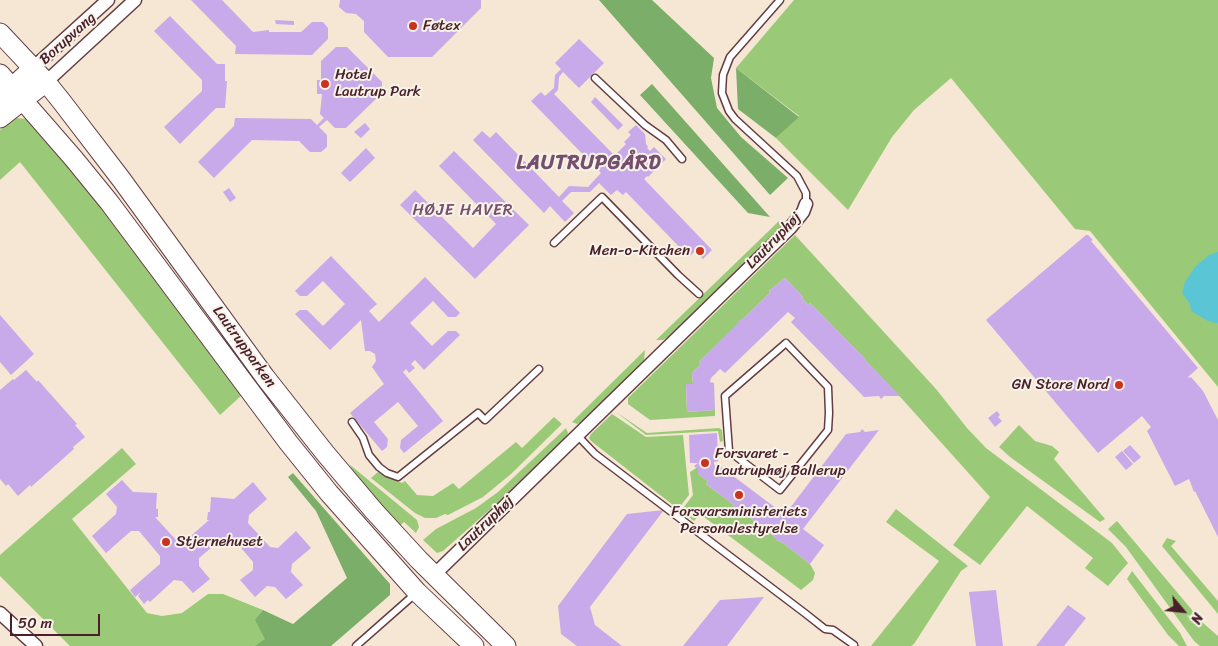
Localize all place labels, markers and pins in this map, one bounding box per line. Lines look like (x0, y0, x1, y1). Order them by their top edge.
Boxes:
place label: Føtex (423, 17, 461, 35)
marker: Føtex (407, 20, 419, 32)
place label: Hotel Lautrup Park (335, 66, 421, 101)
marker: Hotel Lautrup Park (319, 78, 331, 90)
place label: Men-o-Kitchen (589, 242, 690, 260)
marker: Men-o-Kitchen (694, 245, 706, 257)
place label: GN Store Nord (1012, 376, 1109, 394)
marker: GN Store Nord (1113, 379, 1125, 391)
place label: Forsvaret - Lautruphøj Ballerup (715, 445, 846, 480)
marker: Forsvaret - Lautruphøj Ballerup (699, 457, 711, 469)
marker: Forsvarsministeriets Personalestyrelse (733, 489, 745, 501)
place label: Forsvarsministeriets Personalestyrelse (671, 503, 807, 538)
place label: Stjernehuset (176, 533, 263, 551)
marker: Stjernehuset (160, 536, 172, 548)

